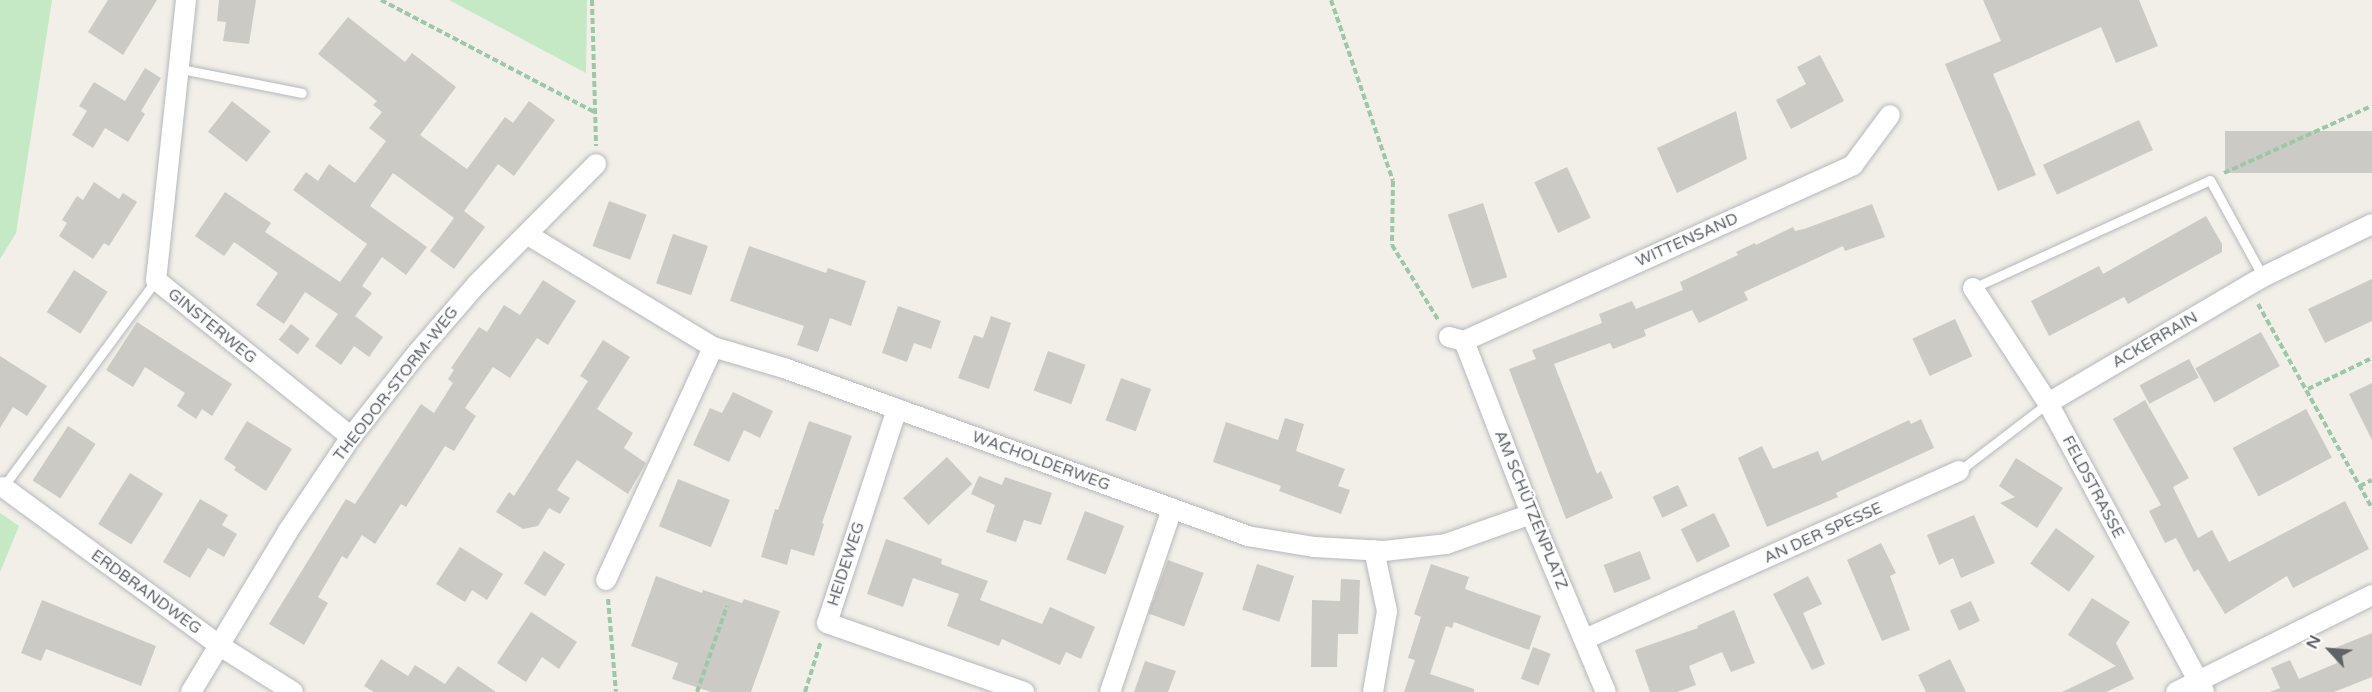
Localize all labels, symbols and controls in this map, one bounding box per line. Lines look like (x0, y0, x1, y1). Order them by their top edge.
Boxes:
street label: WITTENSAND (1633, 209, 1741, 271)
street label: GINSTERWEG (164, 284, 260, 368)
street label: THEODOR-STORM-WEG (330, 303, 462, 465)
street label: ACKERRAIN (2109, 308, 2201, 372)
street label: WACHOLDERWEG (969, 427, 1113, 495)
street label: AM SCHÜTZENPLATZ (1490, 427, 1572, 593)
street label: FELDSTRASSE (2058, 432, 2128, 542)
street label: AN DER SPESSE (1761, 498, 1885, 568)
street label: HEIDEWEG (823, 519, 869, 609)
street label: ERDBRANDWEG (87, 546, 205, 638)
north arrow (2300, 620, 2360, 680)
text: N (2302, 632, 2326, 652)

